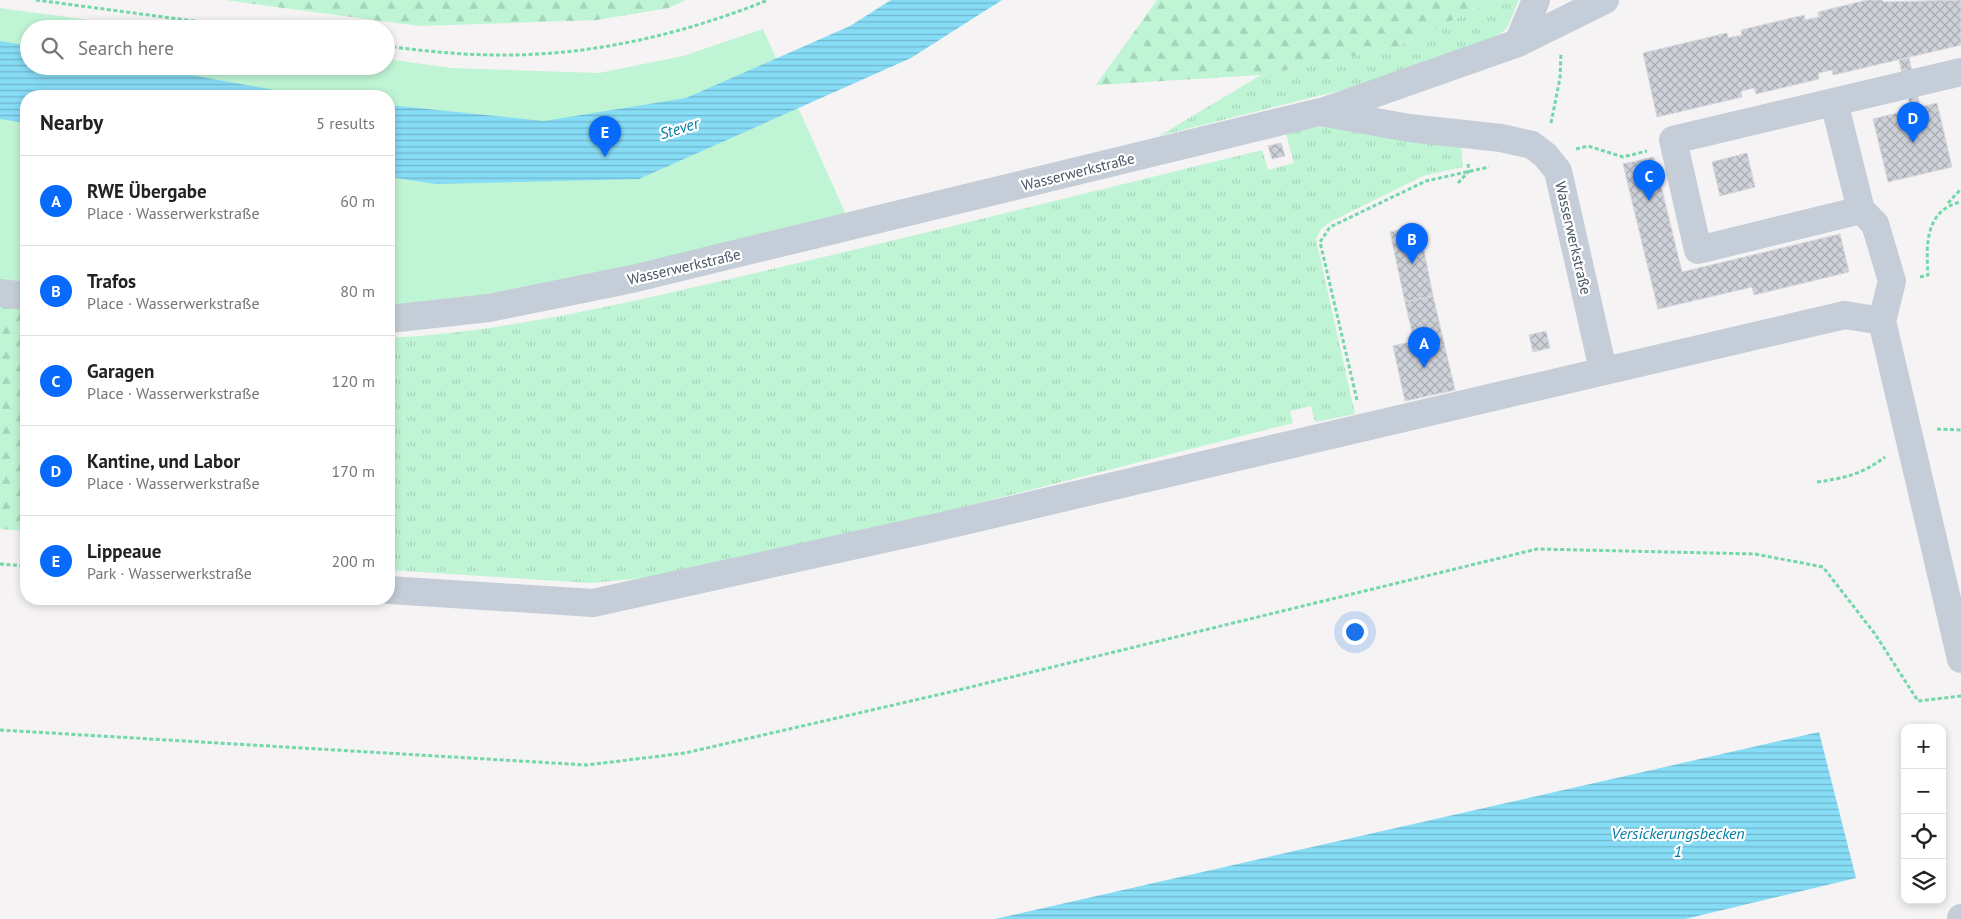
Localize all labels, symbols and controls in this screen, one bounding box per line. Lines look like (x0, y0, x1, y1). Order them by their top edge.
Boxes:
search box (20, 20, 395, 75)
icon: search (38, 34, 66, 62)
text: Search here (78, 36, 174, 60)
pin: D (1897, 102, 1929, 143)
text: Nearby (40, 109, 103, 136)
water label: Stever (657, 112, 703, 143)
text: 5 results (316, 113, 375, 133)
pin: E (589, 116, 621, 157)
street label: Wasserwerkstraße (1019, 148, 1136, 195)
pin: C (1633, 160, 1665, 201)
text: RWE Übergabe (87, 179, 207, 203)
street label: Wasserwerkstraße (1551, 179, 1596, 296)
text: A (51, 191, 61, 211)
text: 60 m (340, 191, 375, 211)
text: Place · Wasserwerkstraße (87, 203, 260, 223)
pin: B (1396, 223, 1428, 264)
street label: Wasserwerkstraße (625, 244, 742, 289)
text: Trafos (87, 269, 136, 293)
text: B (51, 281, 61, 301)
text: 80 m (340, 281, 375, 301)
text: Place · Wasserwerkstraße (87, 293, 260, 313)
pin: A (1408, 327, 1440, 368)
text: Garagen (87, 359, 154, 383)
text: C (52, 371, 60, 391)
text: 120 m (332, 371, 375, 391)
text: Place · Wasserwerkstraße (87, 383, 260, 403)
text: Kantine, und Labor (87, 449, 240, 473)
text: D (51, 461, 61, 481)
text: 170 m (332, 461, 375, 481)
text: Place · Wasserwerkstraße (87, 473, 260, 493)
text: Lippeaue (87, 539, 161, 563)
text: E (52, 551, 60, 571)
text: 200 m (332, 551, 375, 571)
text: Park · Wasserwerkstraße (87, 563, 252, 583)
your location (1342, 619, 1368, 645)
map controls (1901, 724, 1946, 904)
button: + (1901, 724, 1946, 769)
button: − (1901, 769, 1946, 814)
button: locate (1901, 814, 1946, 859)
water label: Versickerungsbecken 1 (1611, 823, 1745, 861)
button: layers (1901, 859, 1946, 904)

